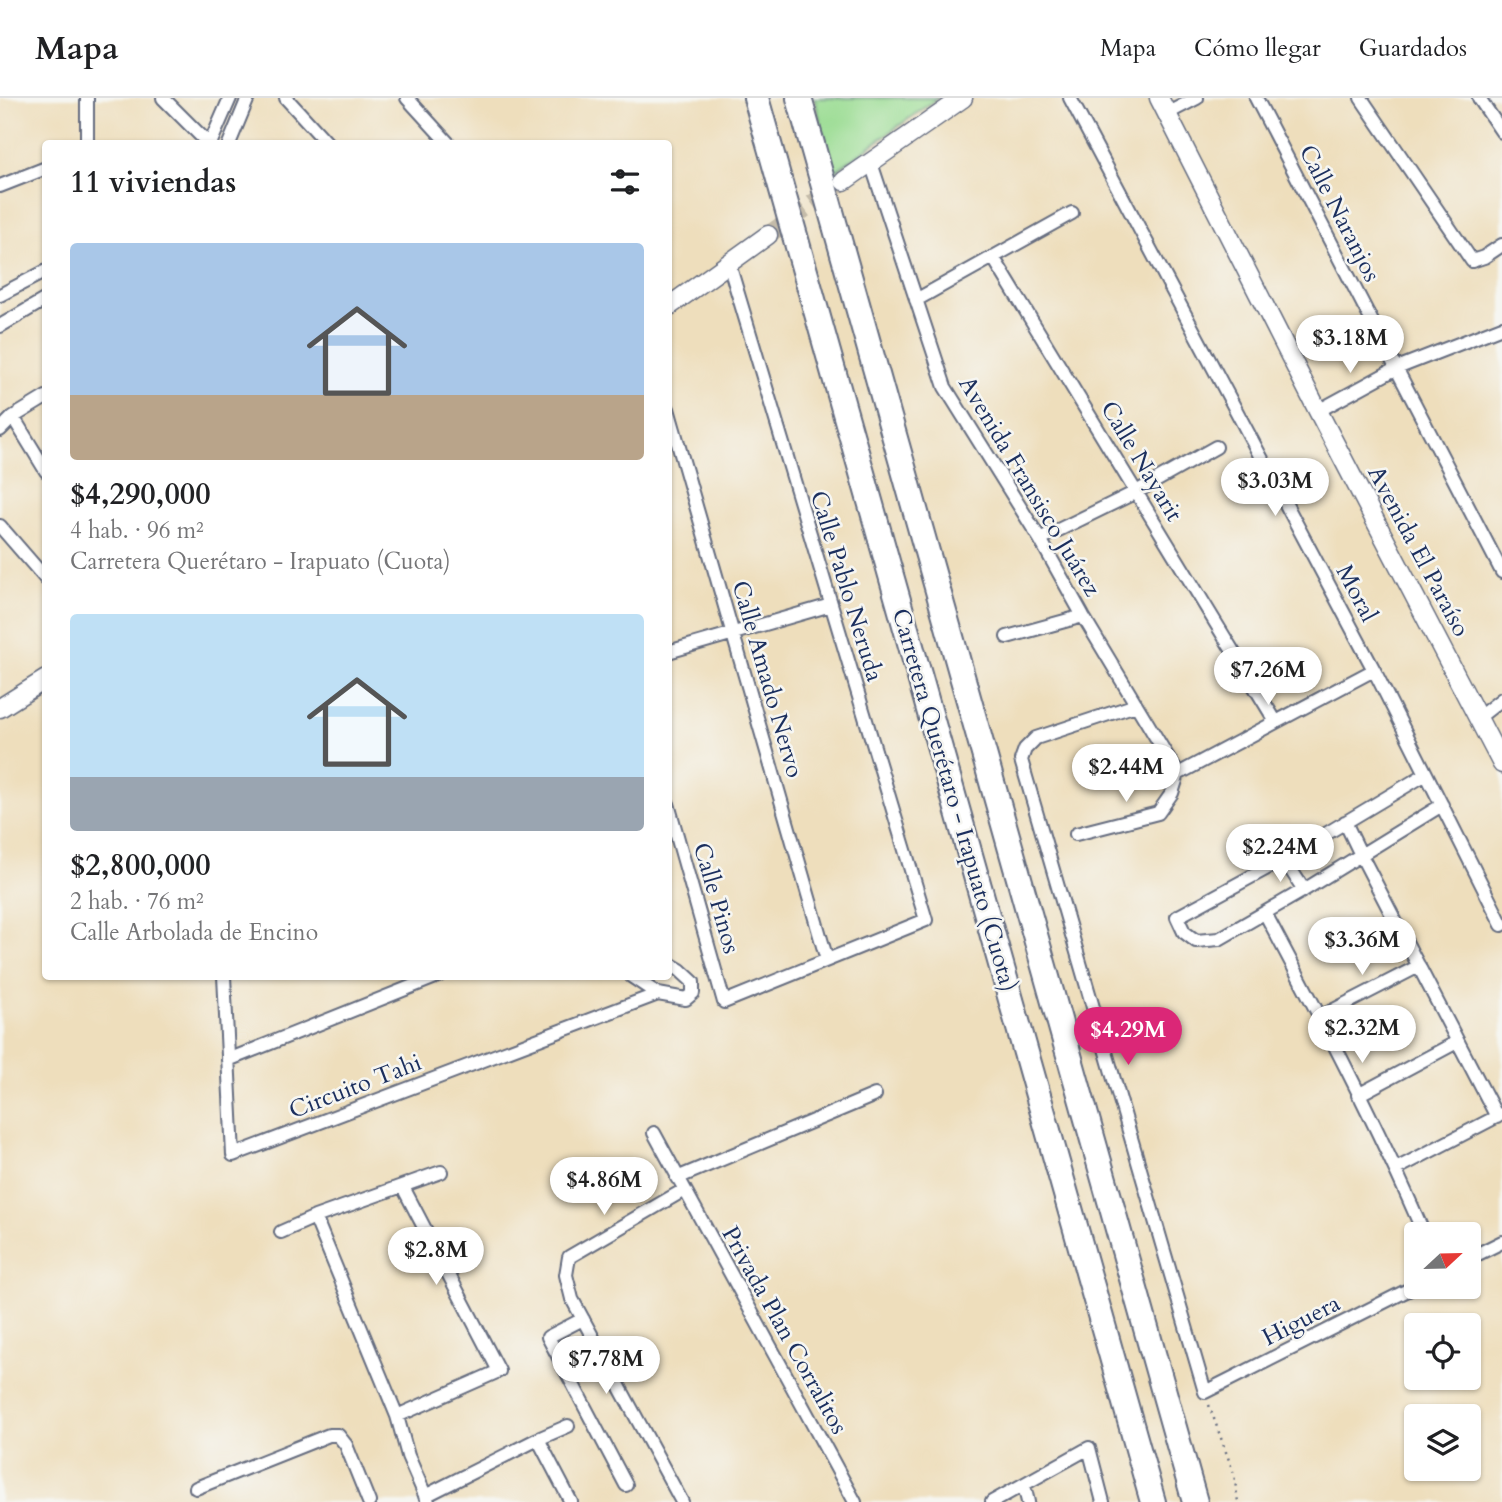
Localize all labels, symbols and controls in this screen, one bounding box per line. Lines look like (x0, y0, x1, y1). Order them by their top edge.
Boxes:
text: Mapa (35, 26, 119, 71)
text: Mapa (1100, 32, 1156, 65)
text: Cómo llegar (1194, 32, 1321, 65)
text: Guardados (1359, 32, 1467, 65)
street label: Calle Naranjos (1291, 139, 1388, 287)
text: 11 viviendas (70, 162, 236, 203)
icon: filters (606, 163, 644, 201)
icon: home (294, 288, 420, 414)
pin: $3.18M (1293, 316, 1407, 375)
text: $3.18M (1312, 322, 1388, 353)
street label: Avenida Fransisco Juárez (951, 370, 1109, 603)
street label: Calle Nayarit (1093, 395, 1191, 528)
pin: $3.03M (1218, 458, 1332, 518)
street label: Avenida El Paraíso (1360, 460, 1477, 642)
text: $3.03M (1237, 465, 1313, 496)
text: $4,290,000 (70, 474, 211, 515)
street label: Calle Pablo Neruda (802, 487, 891, 686)
text: 4 hab. · 96 m² (70, 515, 204, 546)
text: Carretera Querétaro - Irapuato (Cuota) (70, 546, 451, 577)
street label: Moral (1328, 559, 1385, 628)
street label: Calle Amado Nervo (724, 577, 811, 781)
street label: Carretera Querétaro - Irapuato (Cuota) (884, 605, 1025, 996)
pin: $7.26M (1211, 648, 1325, 707)
text: $7.26M (1230, 654, 1306, 685)
icon: home (294, 659, 420, 785)
pin: $2.44M (1069, 744, 1183, 804)
text: $2.44M (1088, 751, 1164, 782)
pin: $2.24M (1223, 824, 1337, 884)
text: $2.24M (1242, 831, 1318, 862)
street label: Calle Pinos (685, 839, 748, 957)
text: $2,800,000 (70, 845, 211, 886)
text: 2 hab. · 76 m² (70, 886, 204, 917)
text: Calle Arbolada de Encino (70, 917, 318, 948)
pin: $3.36M (1305, 918, 1419, 977)
text: $3.36M (1324, 924, 1400, 955)
pin: $2.32M (1305, 1006, 1419, 1065)
pin: $4.29M (1071, 1007, 1185, 1067)
text: $2.32M (1324, 1012, 1400, 1043)
text: $4.29M (1090, 1014, 1166, 1045)
street label: Circuito Tahi (284, 1046, 426, 1127)
pin: $4.86M (547, 1158, 661, 1217)
text: $4.86M (566, 1164, 642, 1195)
street label: Privada Plan Corralitos (714, 1220, 856, 1440)
north arrow (1404, 1222, 1480, 1298)
map controls (1404, 1222, 1481, 1481)
pin: $2.8M (387, 1228, 485, 1287)
text: $2.8M (404, 1234, 468, 1265)
street label: Higuera (1257, 1287, 1346, 1354)
button: locate (1404, 1313, 1481, 1390)
pin: $7.78M (549, 1336, 663, 1396)
text: $7.78M (568, 1343, 644, 1374)
button: layers (1404, 1404, 1481, 1481)

